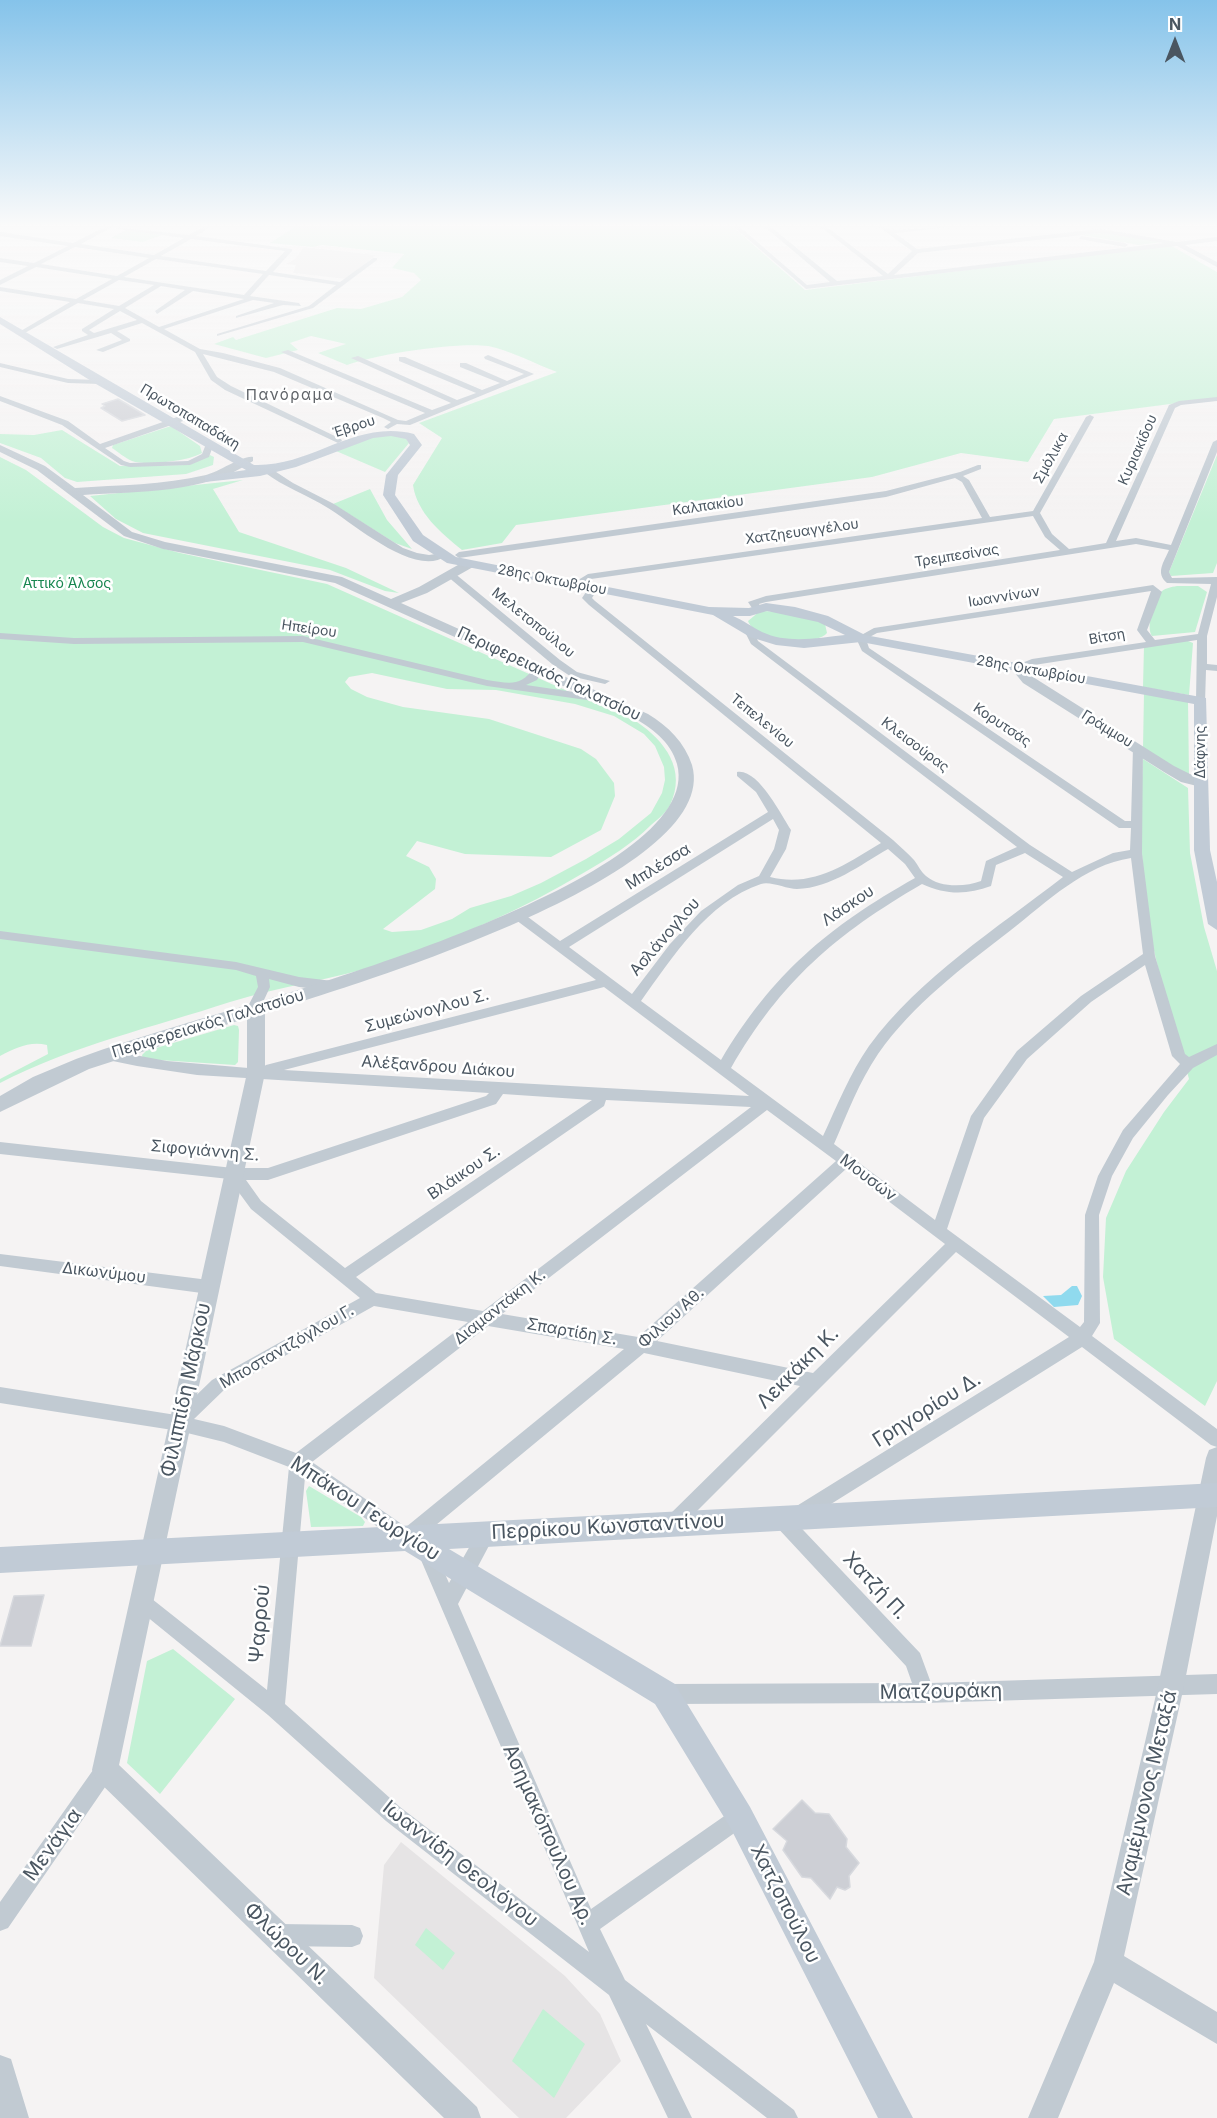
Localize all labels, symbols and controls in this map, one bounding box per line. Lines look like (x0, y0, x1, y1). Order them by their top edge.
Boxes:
north arrow (1145, 12, 1205, 72)
text: N (1169, 14, 1181, 34)
street label: Πρωτοπαπαδάκη (137, 381, 243, 453)
district label: Πανόραμα (246, 386, 334, 404)
street label: Έβρου (331, 412, 377, 442)
street label: Κυριακίδου (1115, 412, 1161, 488)
street label: Σμόλικα (1030, 430, 1072, 486)
street label: Καλπακίου (671, 493, 745, 519)
street label: Χατζηευαγγέλου (744, 516, 860, 548)
street label: Τρεμπεσίνας (914, 541, 1000, 571)
street label: 28ης Οκτωβρίου (496, 561, 608, 599)
park label: Αττικό Άλσος (23, 576, 111, 592)
street label: Ιωαννίνων (967, 583, 1041, 611)
street label: Μελετοπούλου (488, 584, 578, 662)
street label: Ηπείρου (280, 617, 338, 641)
street label: Περιφερειακός Γαλατσίου (454, 623, 644, 725)
street label: Βίτση (1088, 626, 1126, 648)
street label: 28ης Οκτωβρίου (975, 652, 1087, 688)
street label: Τεπελενίου (727, 690, 797, 752)
street label: Κορυτσάς (970, 700, 1034, 750)
street label: Γράμμου (1078, 707, 1136, 751)
street label: Κλεισούρας (878, 714, 952, 776)
street label: Δάφνης (1193, 725, 1209, 779)
street label: Μπλέσσα (622, 840, 694, 894)
street label: Λάσκου (818, 882, 878, 930)
street label: Ασλάνογλου (626, 894, 704, 980)
street label: Συμεώνογλου Σ. (363, 985, 491, 1037)
street label: Περιφερειακός Γαλατσίου (110, 986, 306, 1062)
street label: Αλέξανδρου Διάκου (361, 1052, 515, 1082)
street label: Σιφογιάννη Σ. (150, 1137, 260, 1165)
street label: Βλάικου Σ. (424, 1142, 504, 1204)
street label: Μουσών (836, 1151, 900, 1205)
street label: Δικωνύμου (61, 1258, 147, 1288)
street label: Διαμαντάκη Κ. (450, 1265, 550, 1349)
street label: Φιλιου Αθ. (634, 1283, 708, 1353)
street label: Φιλιππίδη Μάρκου (156, 1301, 216, 1479)
street label: Μποσταντζόγλου Γ. (217, 1301, 357, 1393)
street label: Σπαρτίδη Σ. (525, 1315, 619, 1349)
street label: Λεκκάκη Κ. (752, 1322, 844, 1414)
street label: Γρηγορίου Δ. (869, 1367, 985, 1453)
street label: Μπάκου Γεωργίου (286, 1452, 444, 1566)
street label: Περρίκου Κωνσταντίνου (491, 1509, 725, 1545)
street label: Χατζή Π. (838, 1547, 912, 1625)
street label: Ψαρρού (245, 1584, 275, 1664)
street label: Ματζουράκη (880, 1679, 1002, 1705)
street label: Αγαμέμνονος Μεταξά (1112, 1688, 1182, 1898)
street label: Ασημακόπουλου Αρ. (497, 1741, 599, 1929)
street label: Ιωαννίδη Θεολόγου (377, 1796, 543, 1932)
street label: Μενάγια (19, 1804, 87, 1886)
street label: Χατζοπούλου (745, 1841, 825, 1967)
street label: Φλώρου Ν. (239, 1898, 333, 1990)

